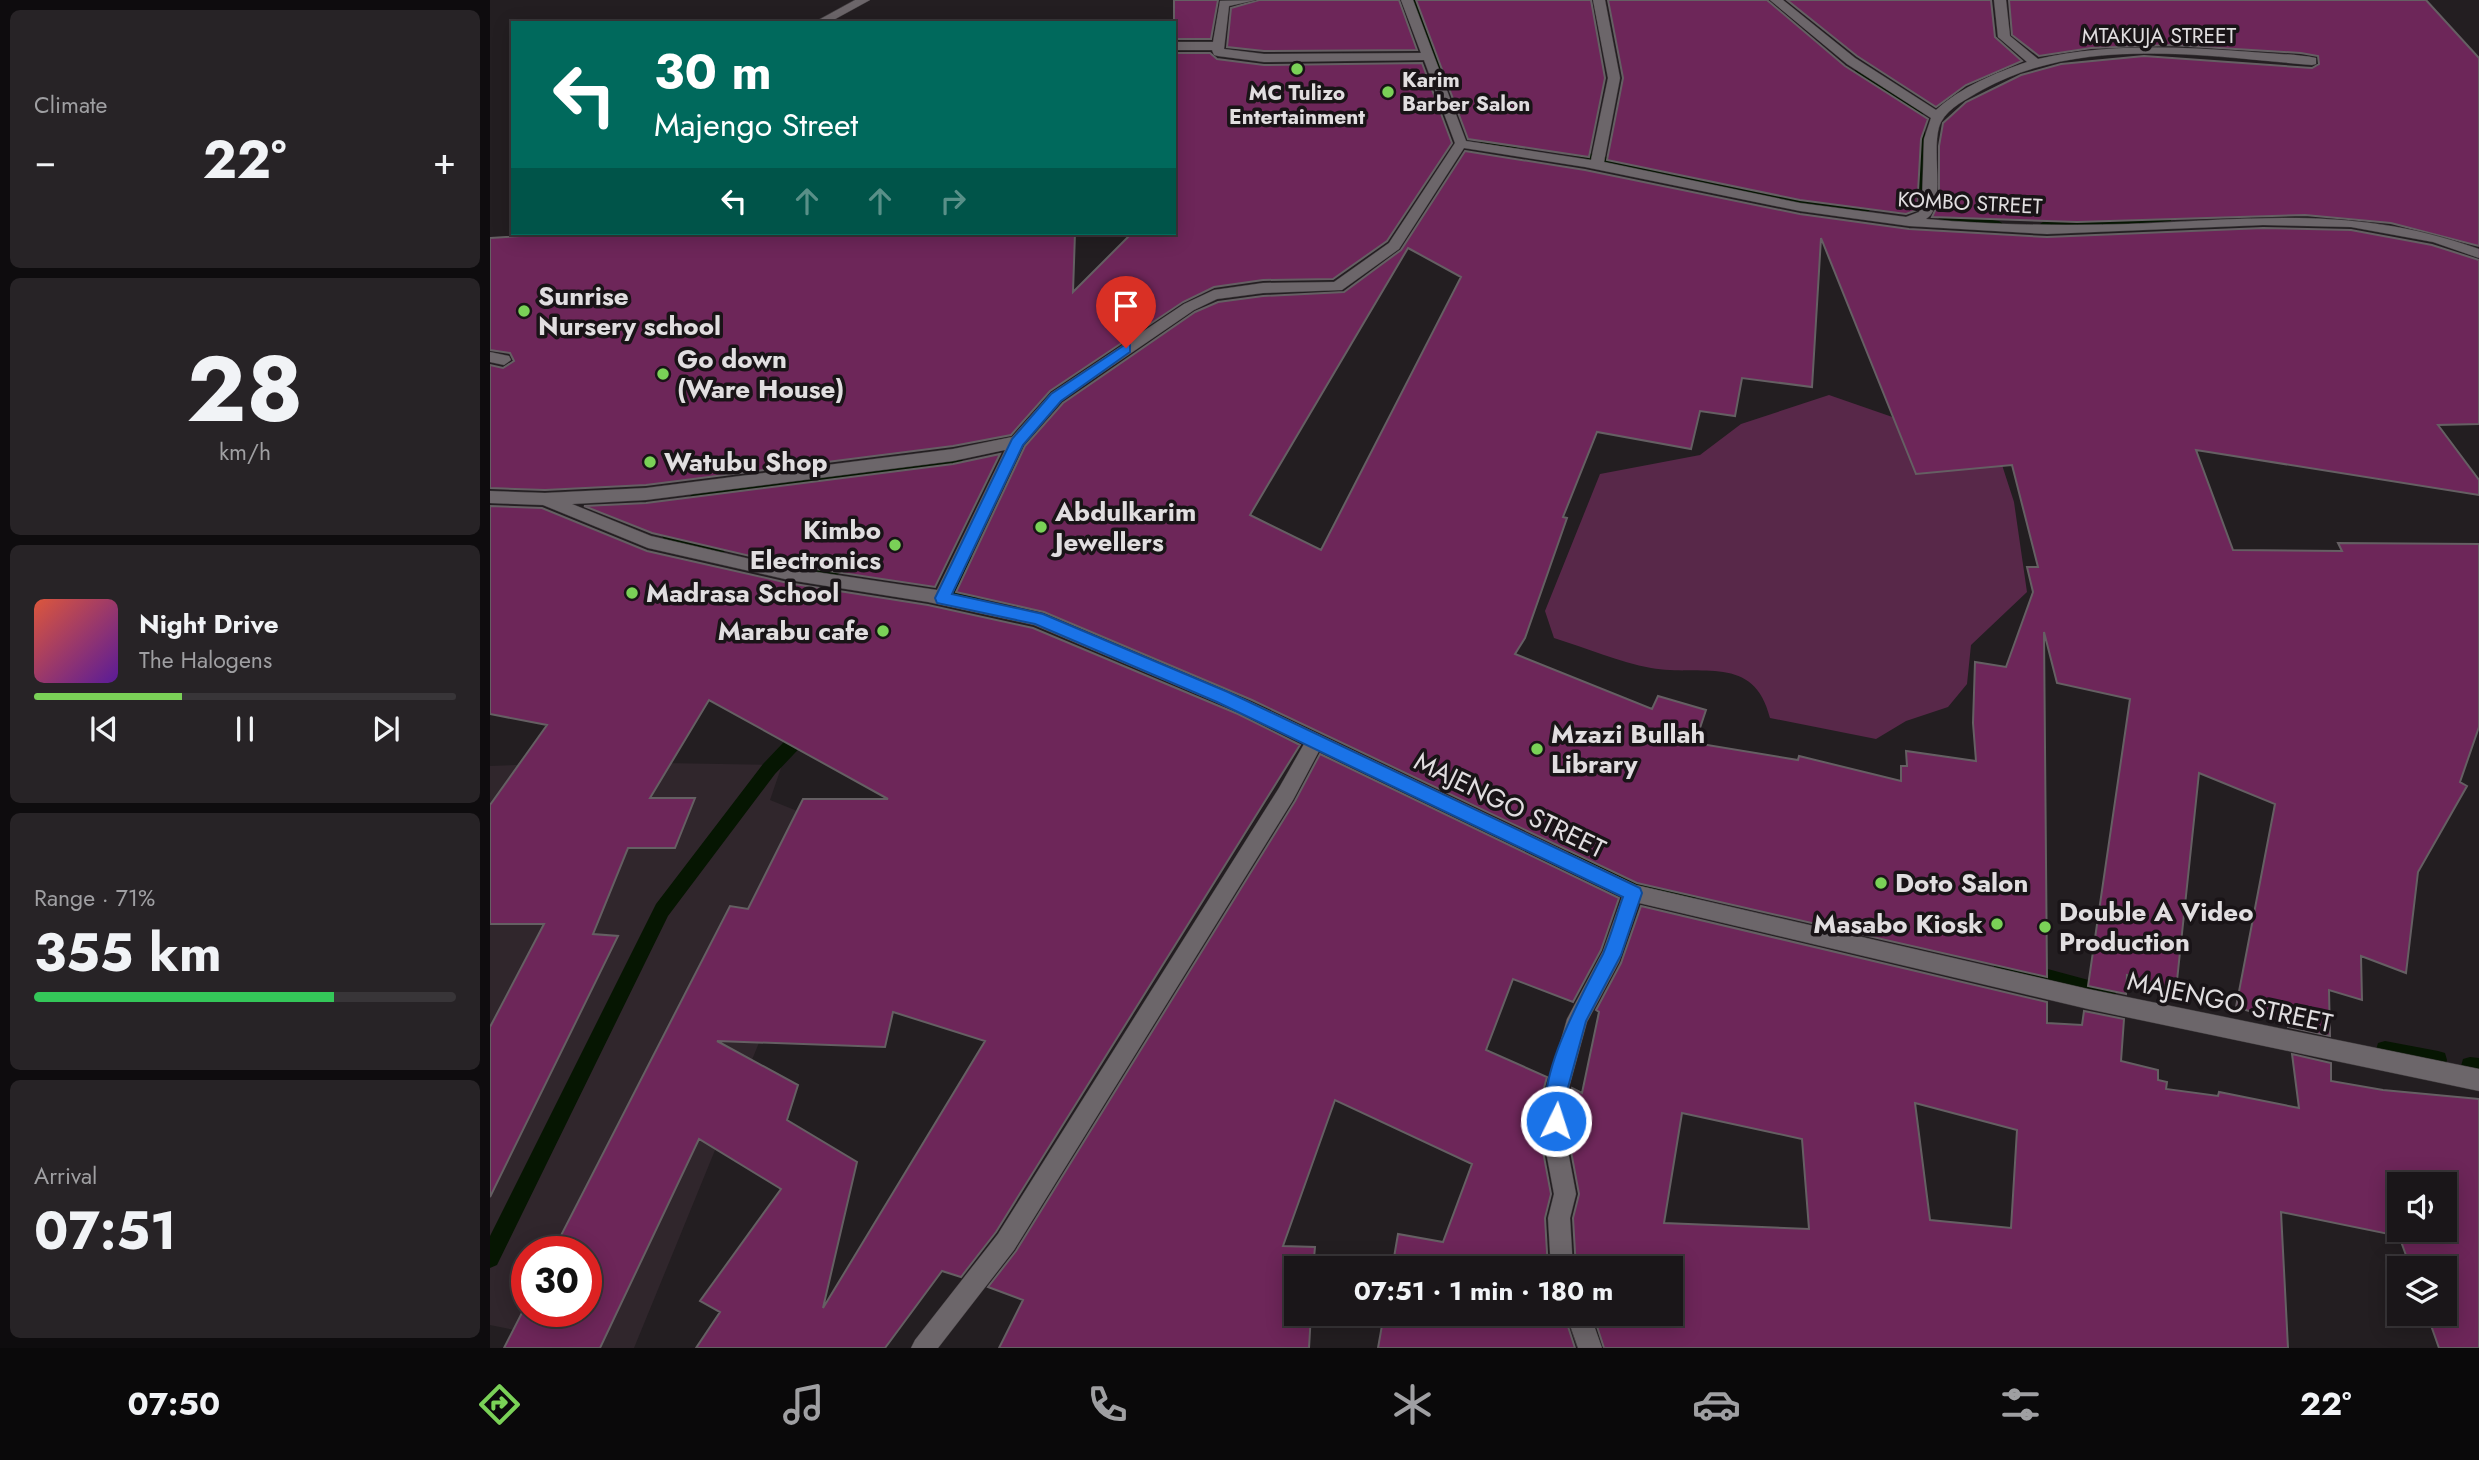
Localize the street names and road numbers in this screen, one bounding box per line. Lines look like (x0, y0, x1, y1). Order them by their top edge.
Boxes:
street label: MTAKUJA STREET (2082, 21, 2237, 51)
street label: KOMBO STREET (1897, 184, 2043, 222)
street label: MAJENGO STREET (1408, 742, 1612, 868)
street label: MAJENGO STREET (2124, 962, 2336, 1042)

